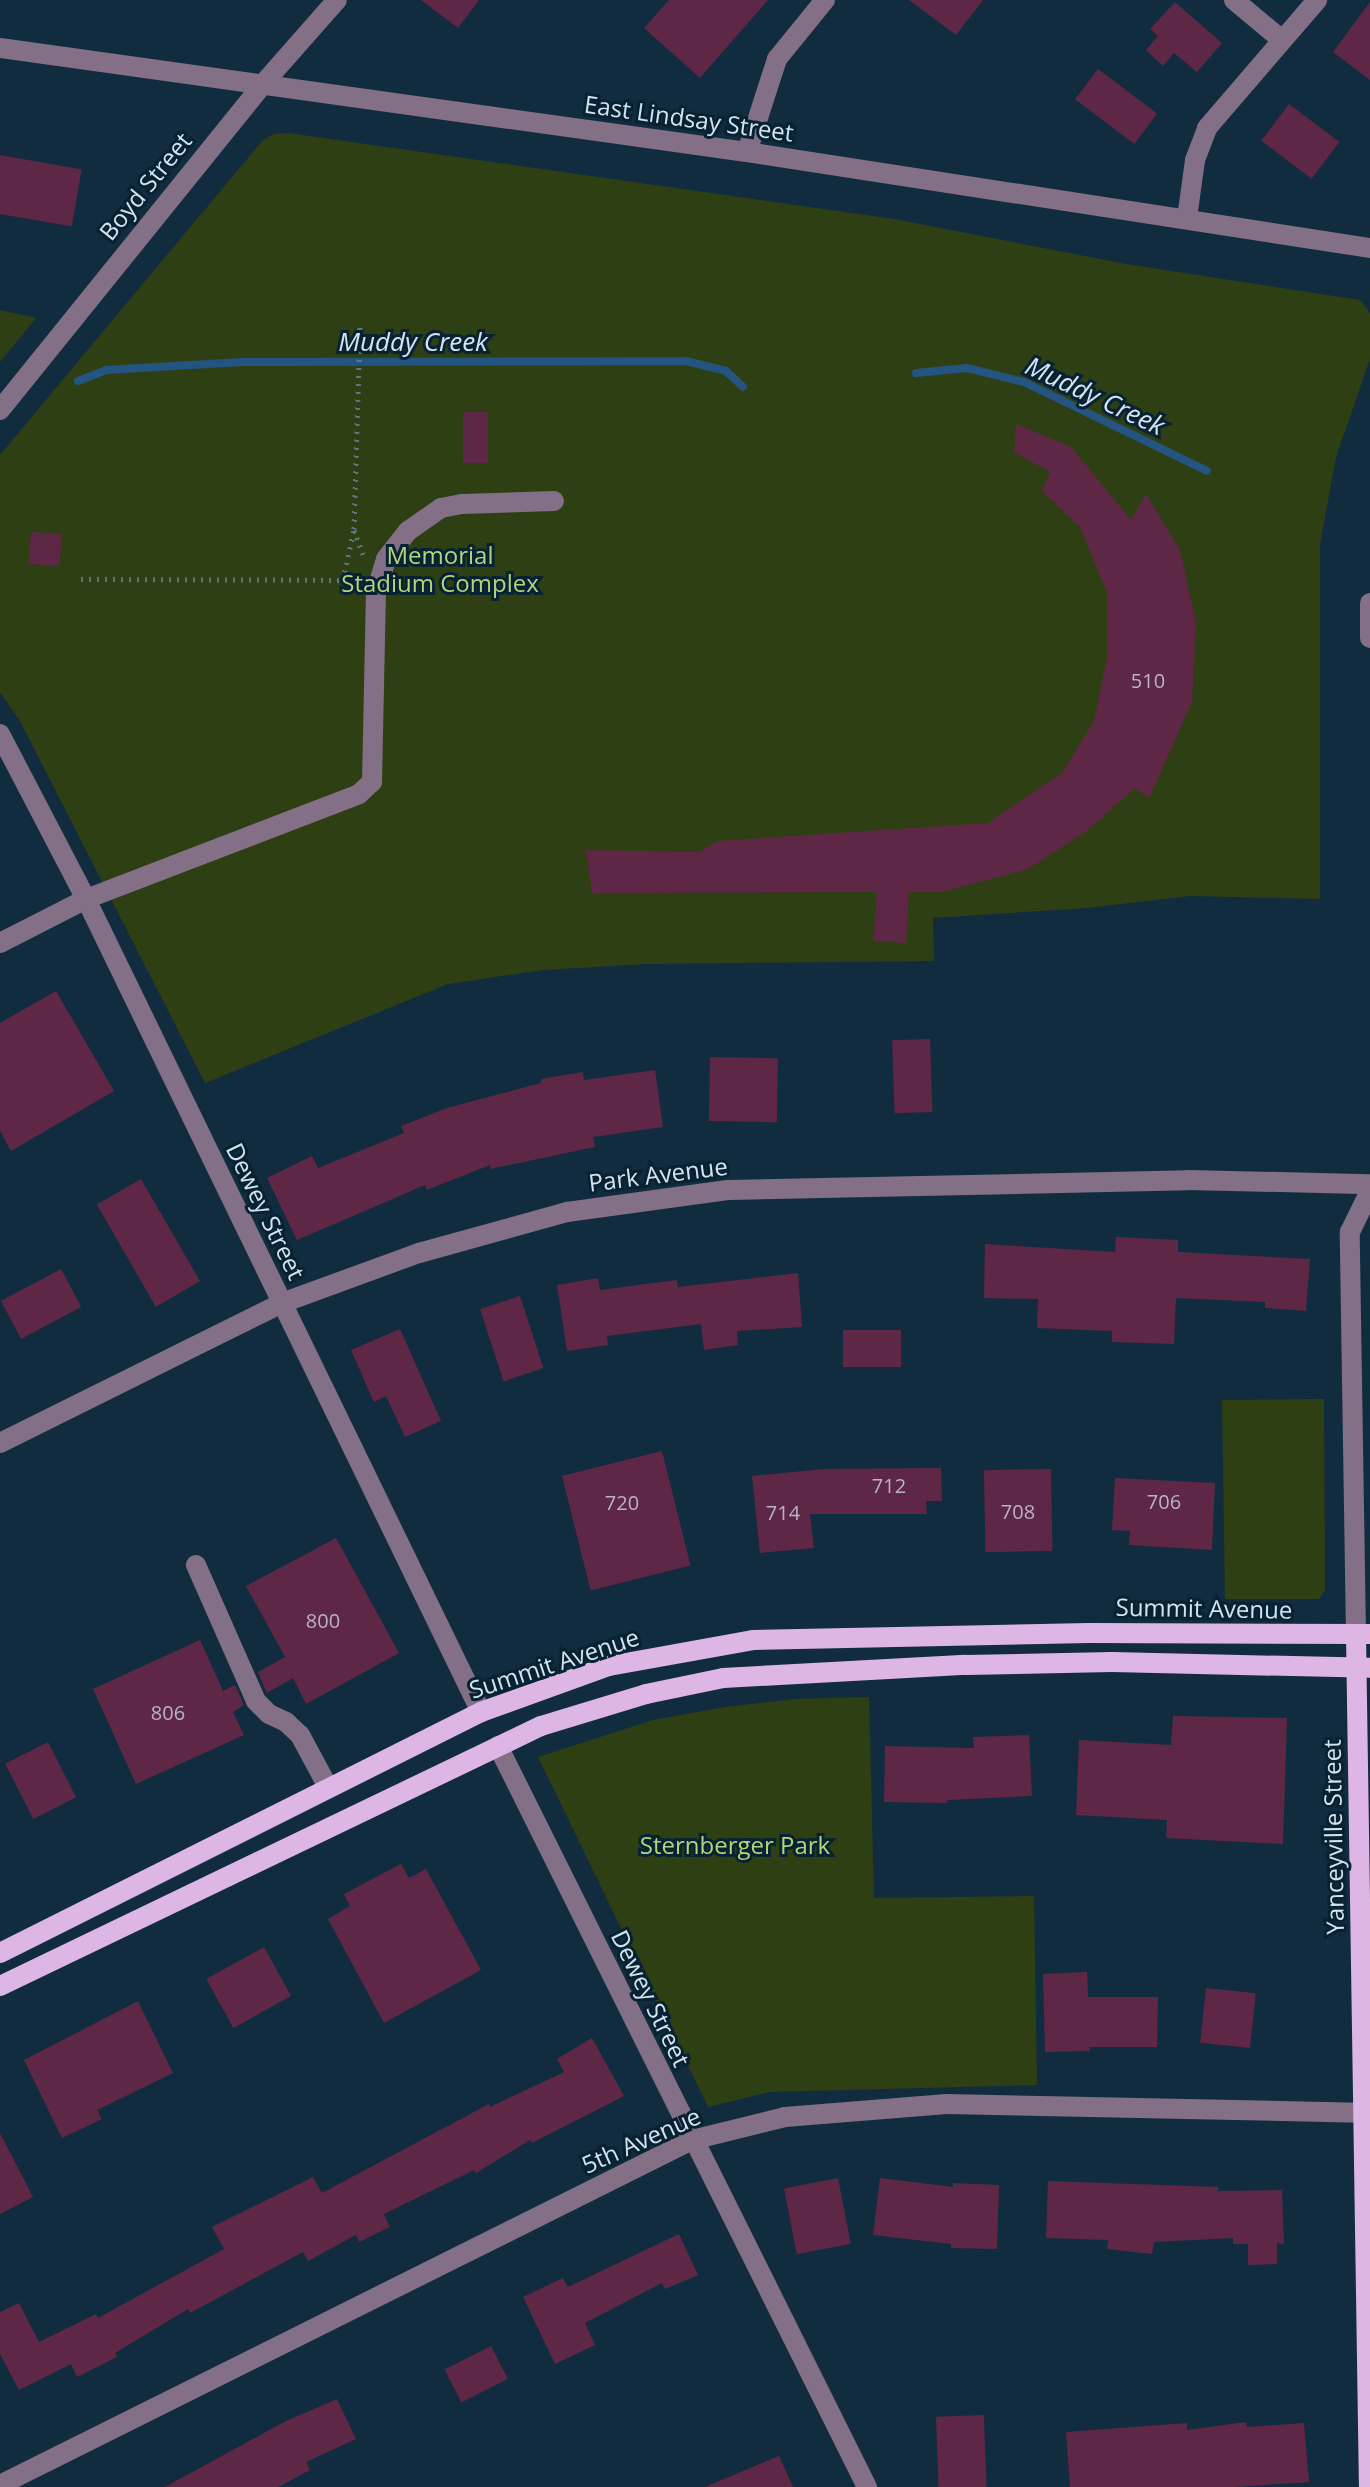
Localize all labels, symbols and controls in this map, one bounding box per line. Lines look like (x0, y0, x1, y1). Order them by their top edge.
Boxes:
street label: East Lindsay Street (583, 89, 795, 147)
street label: Boyd Street (93, 126, 197, 246)
water label: Muddy Creek (338, 326, 488, 358)
water label: Muddy Creek (1021, 350, 1169, 442)
park label: Memorial Stadium Complex (341, 541, 539, 597)
house number: 510 (1131, 668, 1165, 692)
street label: Dewey Street (221, 1138, 311, 1284)
street label: Park Avenue (587, 1151, 729, 1197)
house number: 712 (872, 1473, 906, 1497)
house number: 706 (1147, 1489, 1181, 1513)
house number: 720 (605, 1490, 639, 1514)
house number: 708 (1001, 1499, 1035, 1523)
house number: 714 (766, 1500, 800, 1524)
street label: Summit Avenue (1115, 1592, 1293, 1624)
house number: 800 (306, 1608, 340, 1632)
street label: Summit Avenue (466, 1622, 642, 1704)
house number: 806 (151, 1700, 185, 1724)
street label: Yanceyville Street (1317, 1739, 1349, 1935)
park label: Sternberger Park (640, 1831, 830, 1859)
street label: Dewey Street (606, 1925, 696, 2071)
street label: 5th Avenue (577, 2101, 705, 2179)

